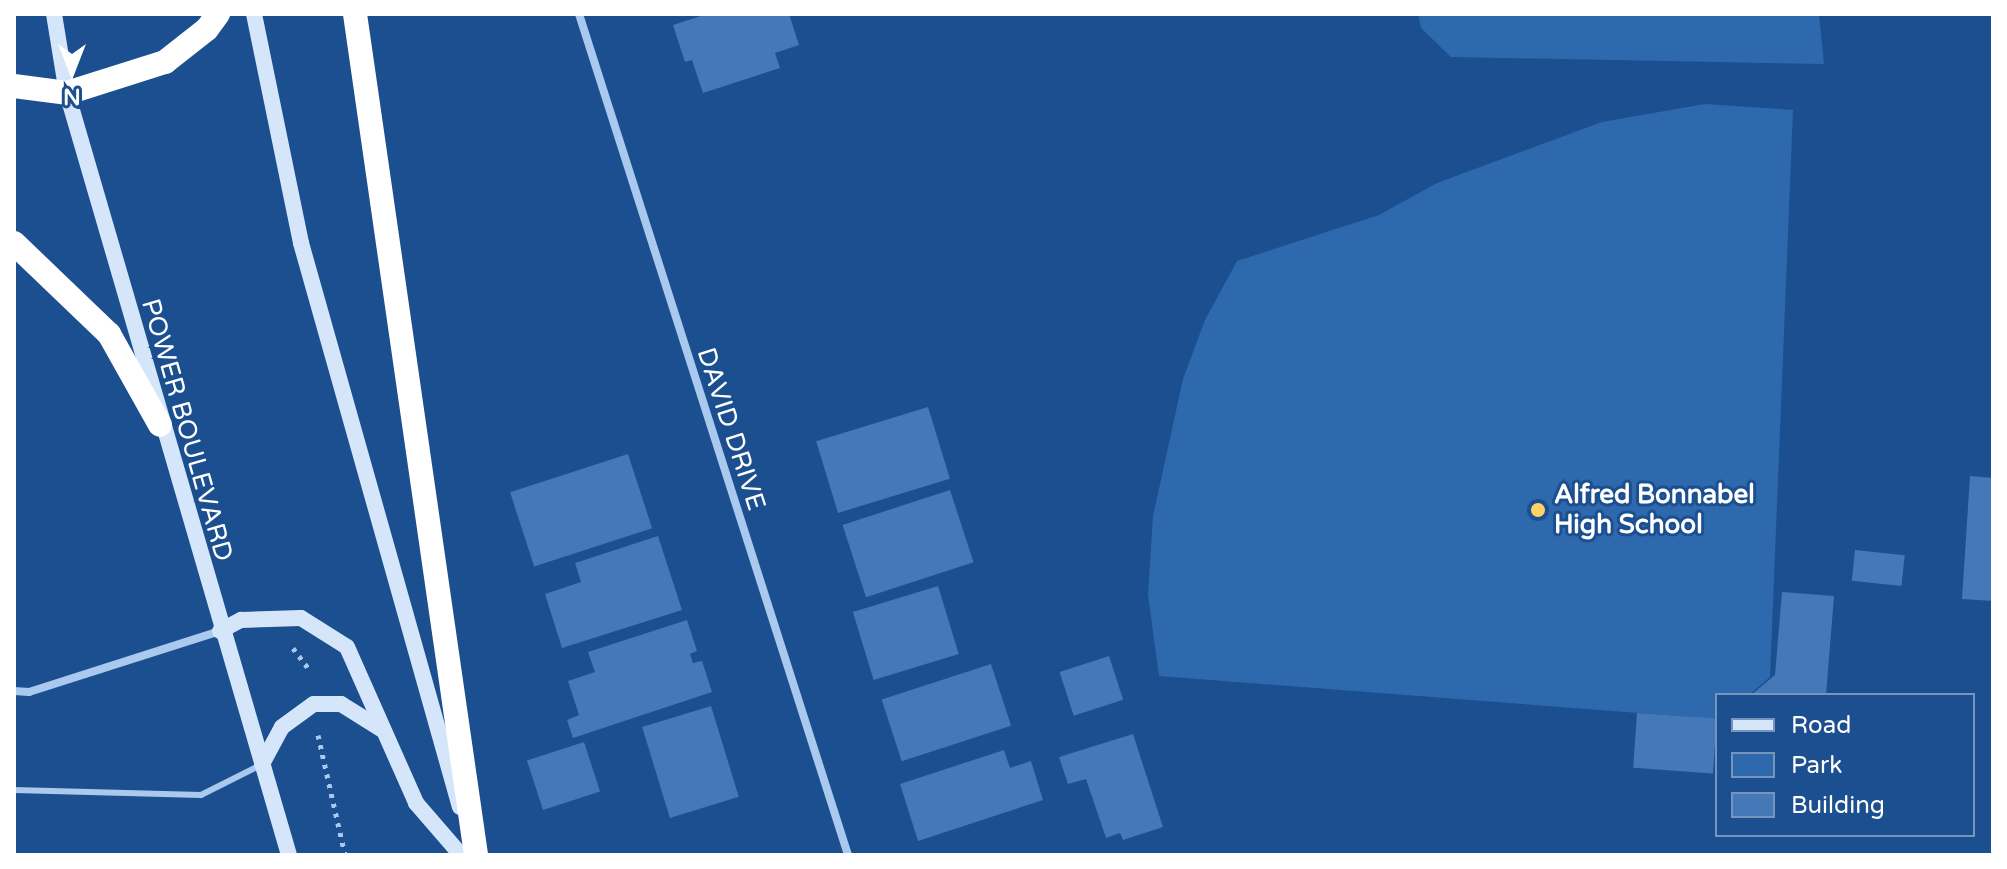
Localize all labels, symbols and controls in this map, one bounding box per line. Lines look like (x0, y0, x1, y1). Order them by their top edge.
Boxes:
north arrow (32, 32, 112, 112)
text: N (63, 83, 81, 109)
street label: POWER BOULEVARD (135, 295, 239, 565)
street label: DAVID DRIVE (690, 344, 772, 514)
place label: Alfred Bonnabel High School (1554, 479, 1755, 540)
marker: Alfred Bonnabel High School (1529, 501, 1547, 519)
legend (1715, 693, 1975, 837)
text: Road (1791, 711, 1851, 740)
text: Park (1791, 751, 1842, 780)
text: Building (1791, 791, 1885, 820)

